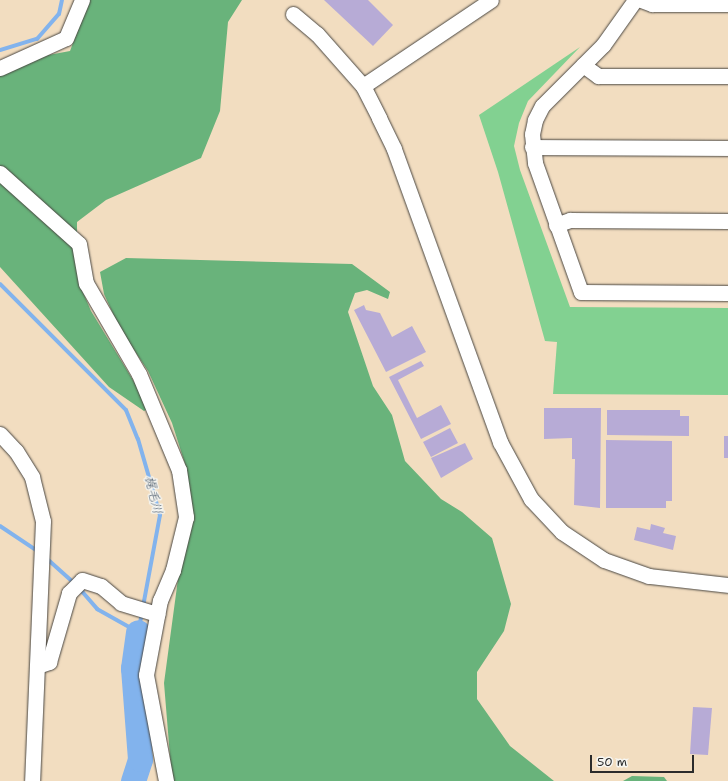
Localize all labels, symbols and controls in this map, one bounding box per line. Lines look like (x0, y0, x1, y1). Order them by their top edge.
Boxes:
water label: 梶毛川 (141, 474, 165, 516)
scale bar (592, 747, 696, 773)
text: 50 m (597, 754, 627, 770)

